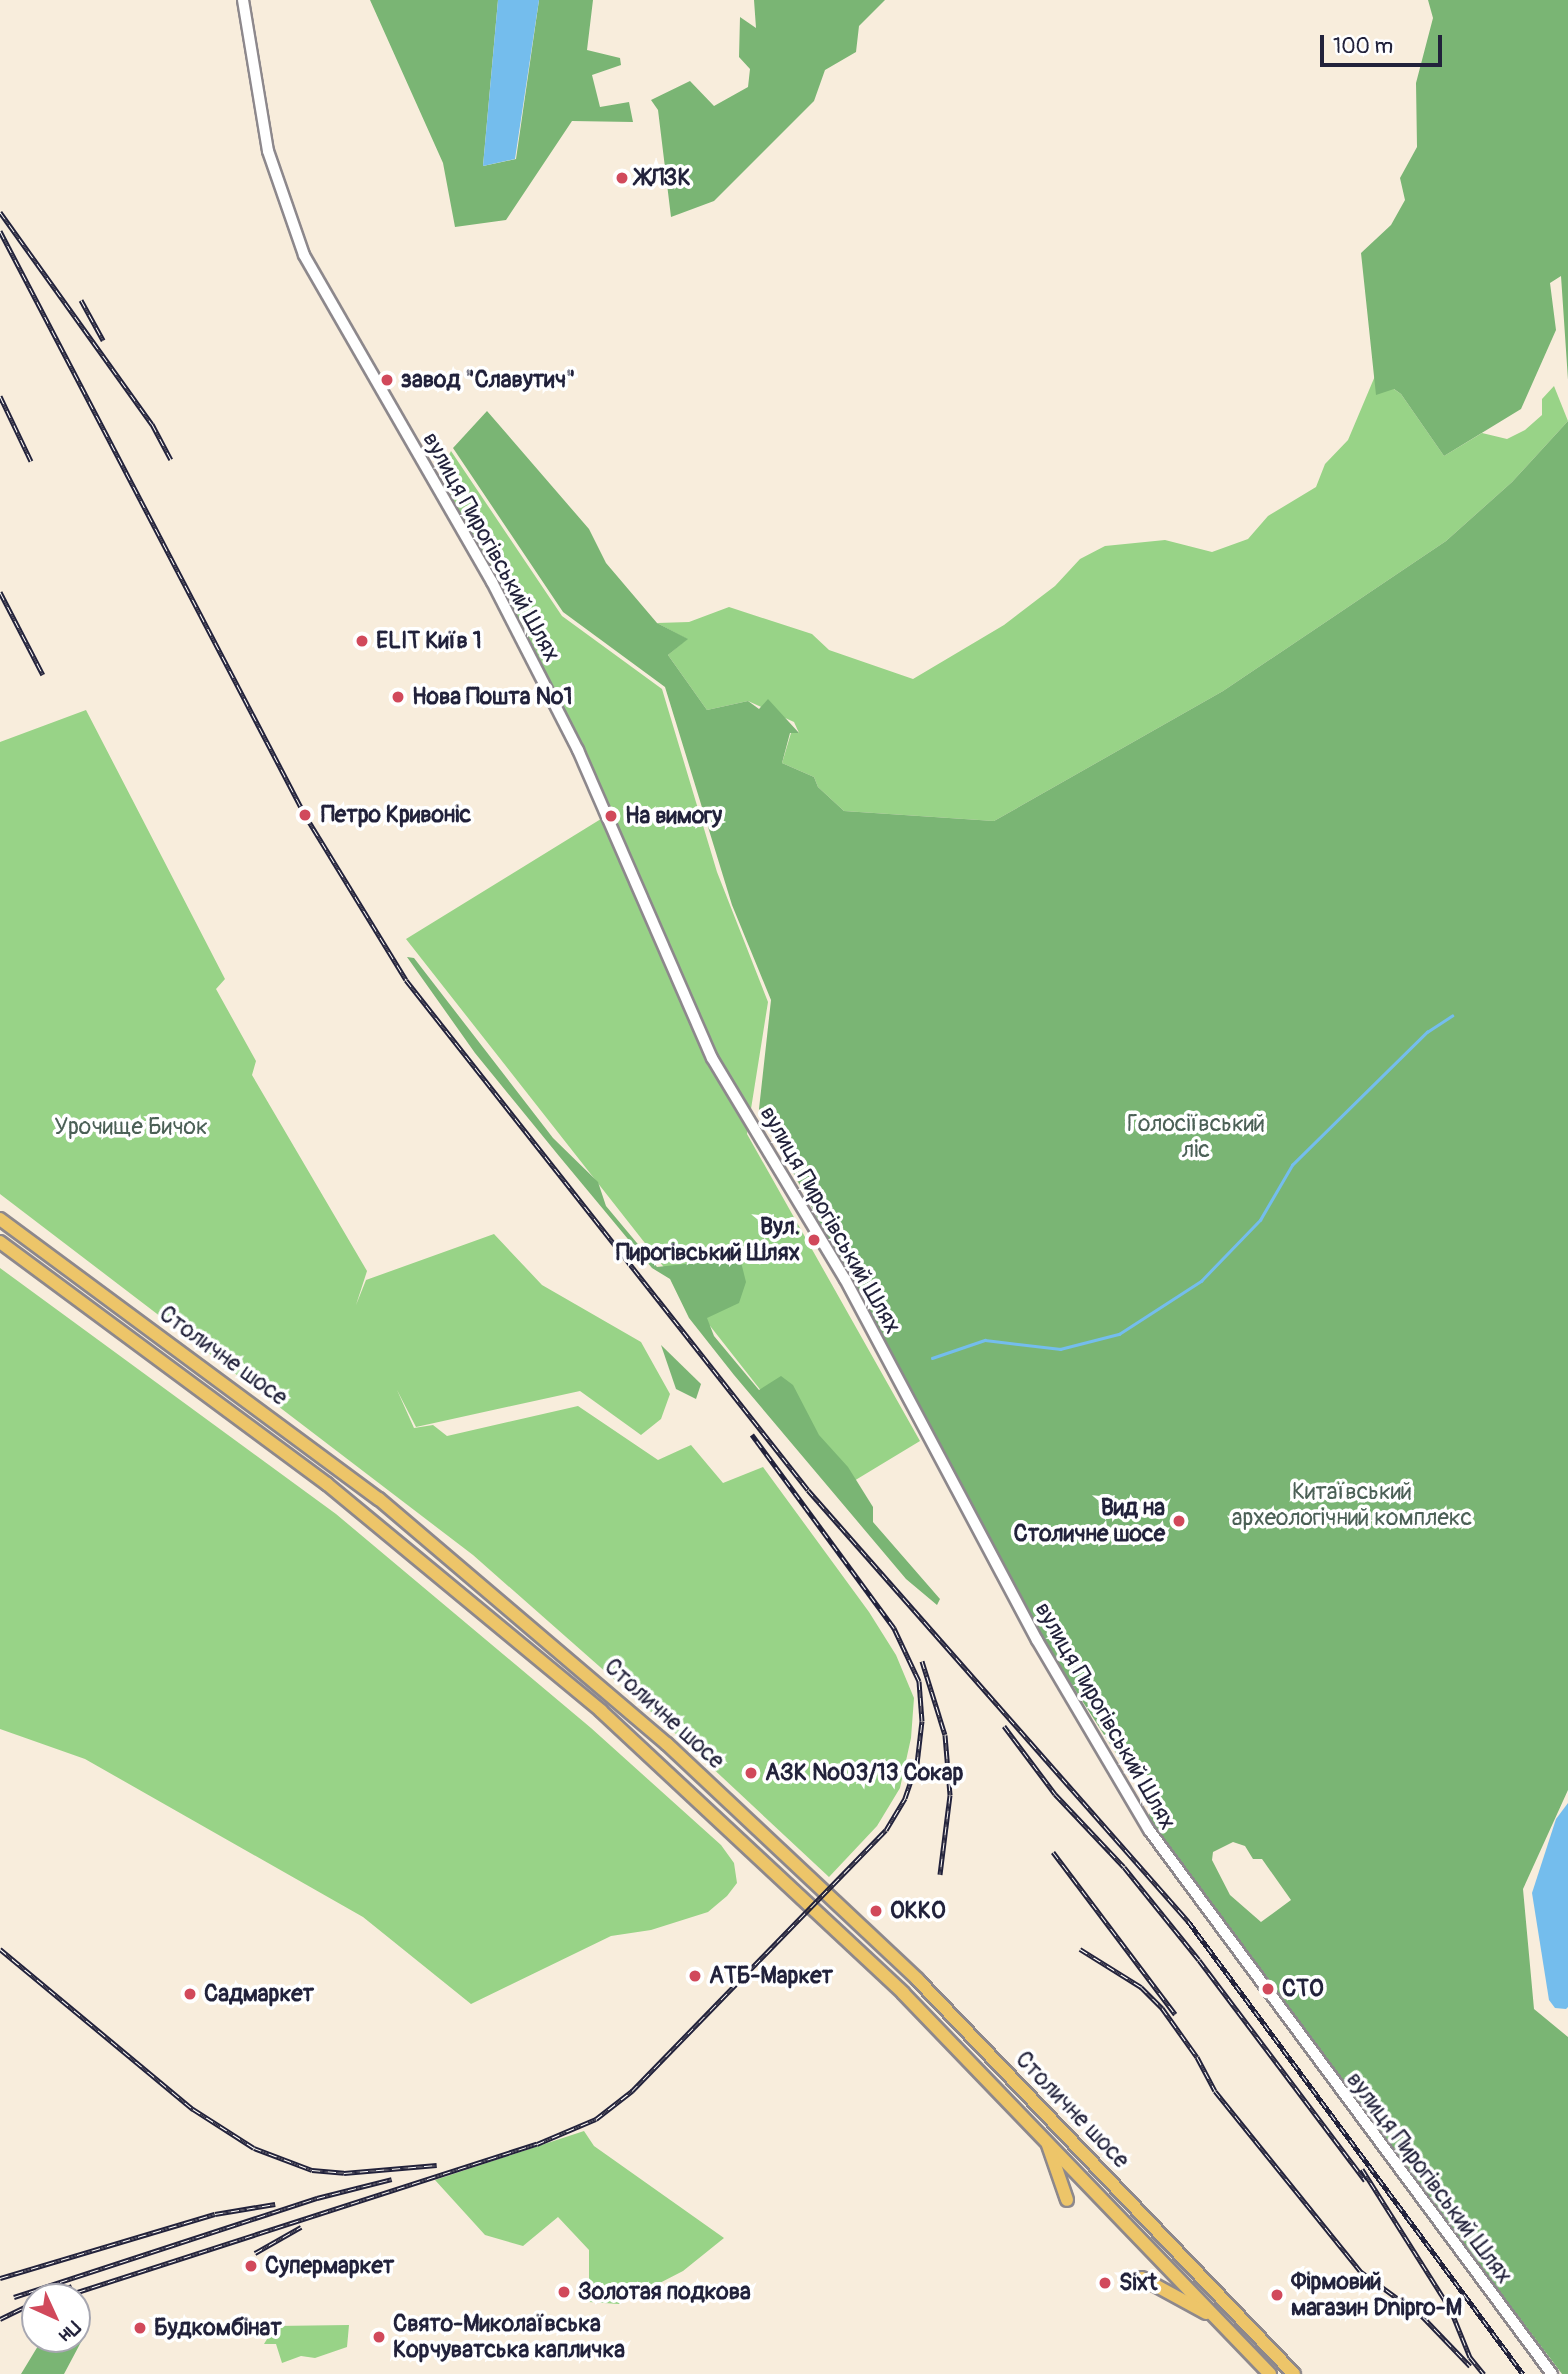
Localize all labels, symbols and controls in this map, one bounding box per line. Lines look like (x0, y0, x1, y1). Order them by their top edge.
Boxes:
scale bar (1323, 21, 1446, 65)
text: 100 m (1333, 33, 1393, 60)
place label: ЖЛЗК (636, 164, 691, 192)
marker: ЖЛЗК (614, 170, 630, 186)
place label: завод "Славутич" (401, 366, 575, 394)
marker: завод "Славутич" (379, 372, 395, 388)
street label: вулиця Пирогівський Шлях (416, 428, 566, 666)
place label: ELIT Київ 1 (376, 627, 482, 655)
marker: ELIT Київ 1 (354, 633, 370, 649)
place label: Нова Пошта №1 (412, 683, 572, 711)
marker: Нова Пошта №1 (390, 689, 406, 705)
place label: Петро Кривоніс (321, 801, 471, 829)
place label: На вимогу (625, 802, 722, 830)
marker: Петро Кривоніс (295, 805, 315, 825)
marker: На вимогу (603, 808, 619, 824)
street label: вулиця Пирогівський Шлях (754, 1101, 906, 1339)
park label: Голосіївський ліс (1127, 1110, 1265, 1164)
park label: Урочище Бичок (54, 1113, 208, 1141)
place label: Вул. Пирогівський Шлях (616, 1213, 800, 1267)
marker: Вул. Пирогівський Шлях (806, 1232, 822, 1248)
street label: Столичне шосе (154, 1300, 292, 1412)
park label: Китаївський археологічний комплекс (1232, 1478, 1472, 1532)
place label: Вид на Столичне шосе (1014, 1494, 1165, 1548)
marker: Вид на Столичне шосе (1171, 1513, 1187, 1529)
street label: вулиця Пирогівський Шлях (1029, 1597, 1181, 1835)
street label: Столичне шосе (598, 1653, 730, 1775)
place label: АЗК №03/13 Сокар (765, 1759, 963, 1787)
marker: АЗК №03/13 Сокар (743, 1765, 759, 1781)
place label: ОККО (890, 1897, 946, 1925)
marker: ОККО (868, 1903, 884, 1919)
place label: АТБ-Маркет (709, 1962, 833, 1990)
marker: АТБ-Маркет (687, 1968, 703, 1984)
place label: СТО (1282, 1975, 1324, 2003)
place label: Садмаркет (204, 1980, 314, 2008)
marker: СТО (1260, 1981, 1276, 1997)
marker: Садмаркет (182, 1986, 198, 2002)
street label: Столичне шосе (1009, 2046, 1135, 2174)
street label: вулиця Пирогівський Шлях (1340, 2067, 1518, 2289)
place label: Супермаркет (265, 2252, 394, 2280)
marker: Супермаркет (243, 2258, 259, 2274)
place label: Фірмовий магазин Dnipro-M (1291, 2268, 1462, 2322)
place label: Sixt (1119, 2269, 1157, 2297)
marker: Sixt (1097, 2275, 1113, 2291)
place label: Золотая подкова (578, 2278, 751, 2306)
north arrow (21, 2283, 91, 2353)
marker: Золотая подкова (556, 2284, 572, 2300)
marker: Фірмовий магазин Dnipro-M (1269, 2287, 1285, 2303)
place label: Свято-Миколаївська Корчуватська капличка (393, 2310, 625, 2364)
place label: Будкомбінат (154, 2314, 282, 2342)
text: Пн (54, 2316, 85, 2347)
marker: Будкомбінат (132, 2320, 148, 2336)
marker: Свято-Миколаївська Корчуватська капличка (371, 2329, 387, 2345)

